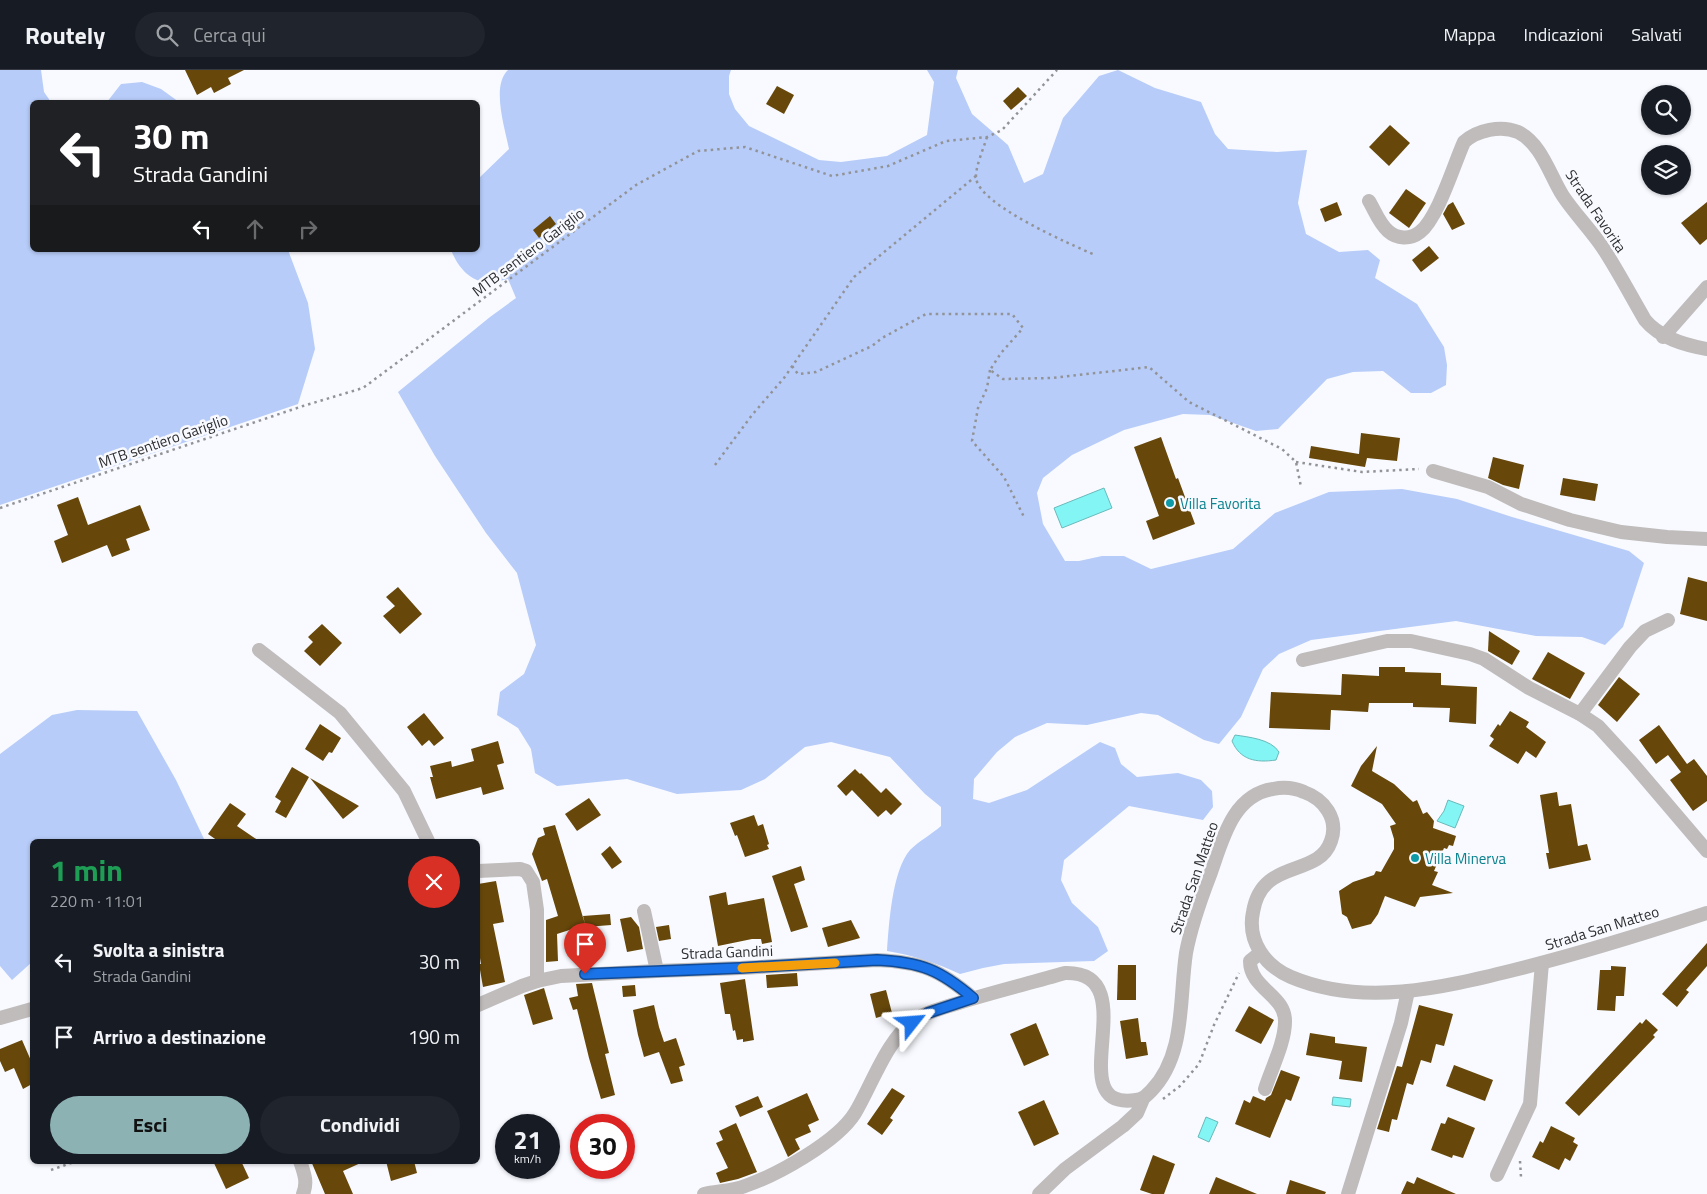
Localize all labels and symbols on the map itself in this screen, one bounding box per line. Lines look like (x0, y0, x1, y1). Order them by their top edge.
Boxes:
street label: Strada Favorita (1560, 165, 1633, 258)
street label: MTB sentiero Gariglio (467, 202, 589, 302)
street label: MTB sentiero Gariglio (95, 408, 231, 474)
place label: Villa Favorita (1180, 492, 1261, 515)
marker: Villa Favorita (1164, 497, 1176, 509)
street label: Strada San Matteo (1164, 818, 1224, 937)
place label: Villa Minerva (1425, 847, 1507, 870)
marker: Villa Minerva (1409, 852, 1421, 864)
street label: Strada San Matteo (1542, 900, 1662, 956)
pin (564, 923, 606, 974)
street label: Strada Gandini (681, 939, 773, 965)
position arrow (885, 996, 937, 1048)
speed limit sign: 30 (570, 1114, 635, 1179)

